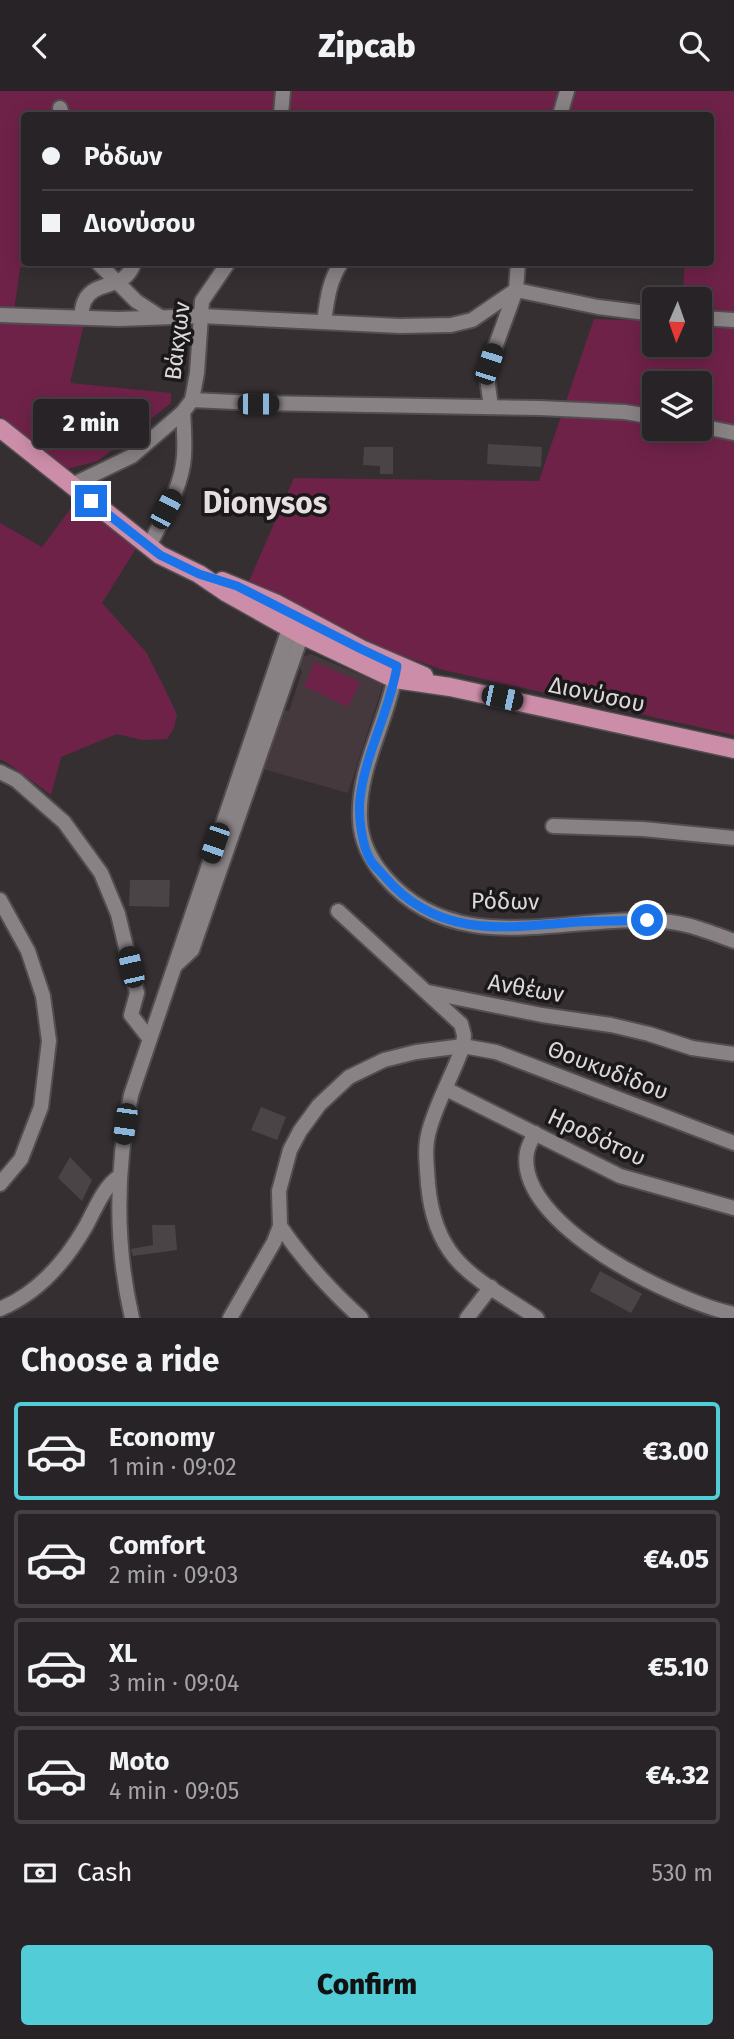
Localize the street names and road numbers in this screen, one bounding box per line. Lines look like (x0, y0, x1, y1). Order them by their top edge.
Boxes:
street label: Βάκχων (158, 300, 196, 382)
street label: Διονύσου (546, 670, 648, 718)
street label: Ρόδων (471, 886, 539, 916)
street label: Ανθέων (486, 968, 566, 1008)
street label: Θουκυδίδου (544, 1034, 672, 1106)
street label: Ηροδότου (544, 1102, 650, 1172)

